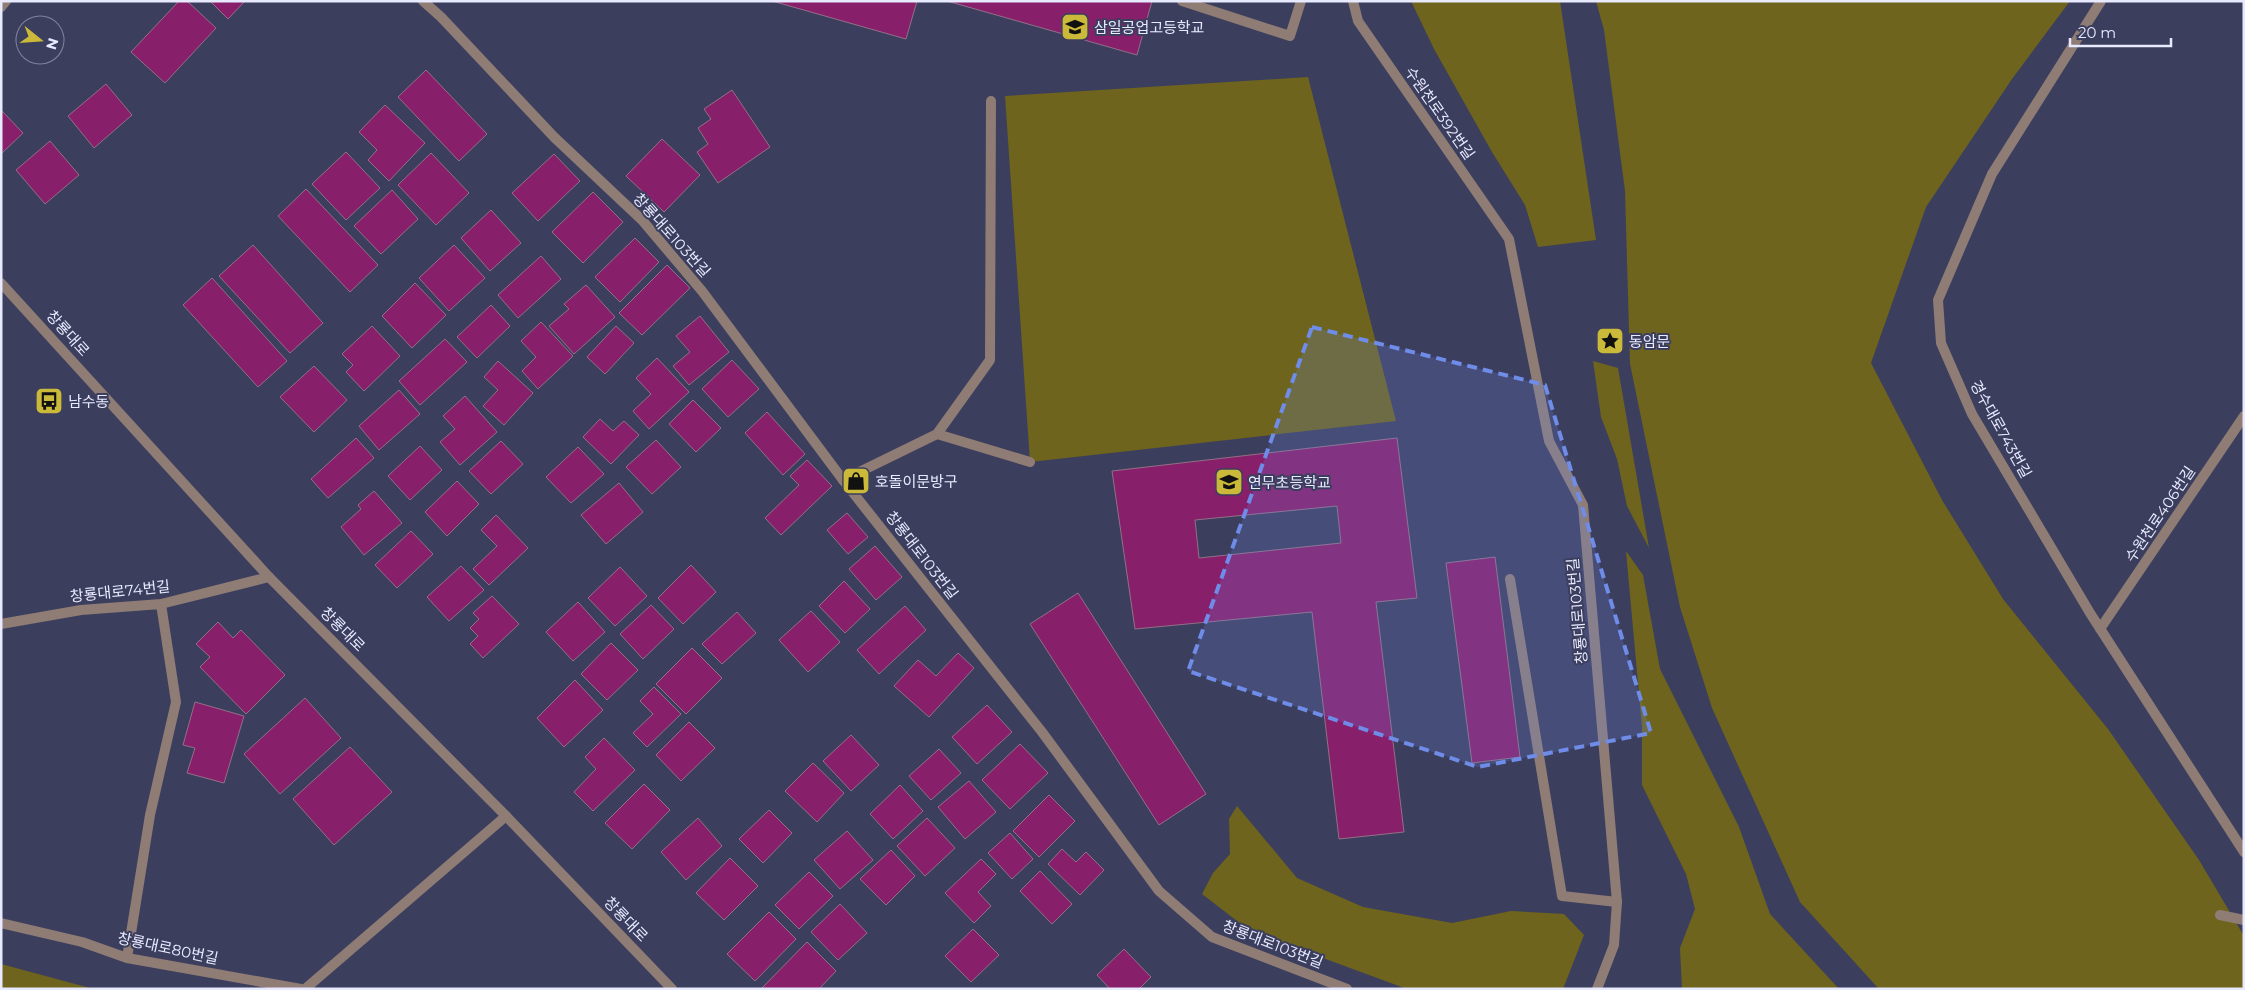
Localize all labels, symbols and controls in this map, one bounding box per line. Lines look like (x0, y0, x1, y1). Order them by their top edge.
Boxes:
school or university icon: 삼일공업고등학교 (1060, 12, 1090, 42)
north arrow (15, 15, 65, 65)
scale bar (2070, 15, 2171, 47)
place label: 삼일공업고등학교 (1094, 18, 1204, 37)
text: 20 m (2078, 23, 2116, 42)
text: N (42, 36, 63, 52)
street label: 수원천로392번길 (1401, 63, 1479, 163)
street label: 창룡대로103번길 (629, 189, 715, 281)
street label: 창룡대로 (42, 306, 94, 360)
place icon: 동암문 (1595, 326, 1625, 356)
place label: 동암문 (1629, 332, 1670, 351)
street label: 경수대로743번길 (1966, 377, 2036, 481)
bus stop icon: 남수동 (34, 386, 64, 416)
place label: 남수동 (68, 392, 109, 411)
street label: 수원천로406번길 (2121, 462, 2199, 566)
shop icon: 호돌이문방구 (841, 466, 871, 496)
school or university icon: 연무초등학교 (1214, 467, 1244, 497)
place label: 호돌이문방구 (875, 472, 958, 491)
place label: 연무초등학교 (1248, 473, 1331, 492)
street label: 창룡대로103번길 (882, 507, 962, 603)
street label: 창룡대로103번길 (1563, 557, 1591, 665)
street label: 창룡대로74번길 (69, 576, 171, 606)
street label: 창룡대로 (317, 603, 369, 655)
street label: 창룡대로 (600, 893, 652, 945)
street label: 창룡대로103번길 (1220, 916, 1326, 972)
street label: 창룡대로80번길 (116, 928, 220, 968)

